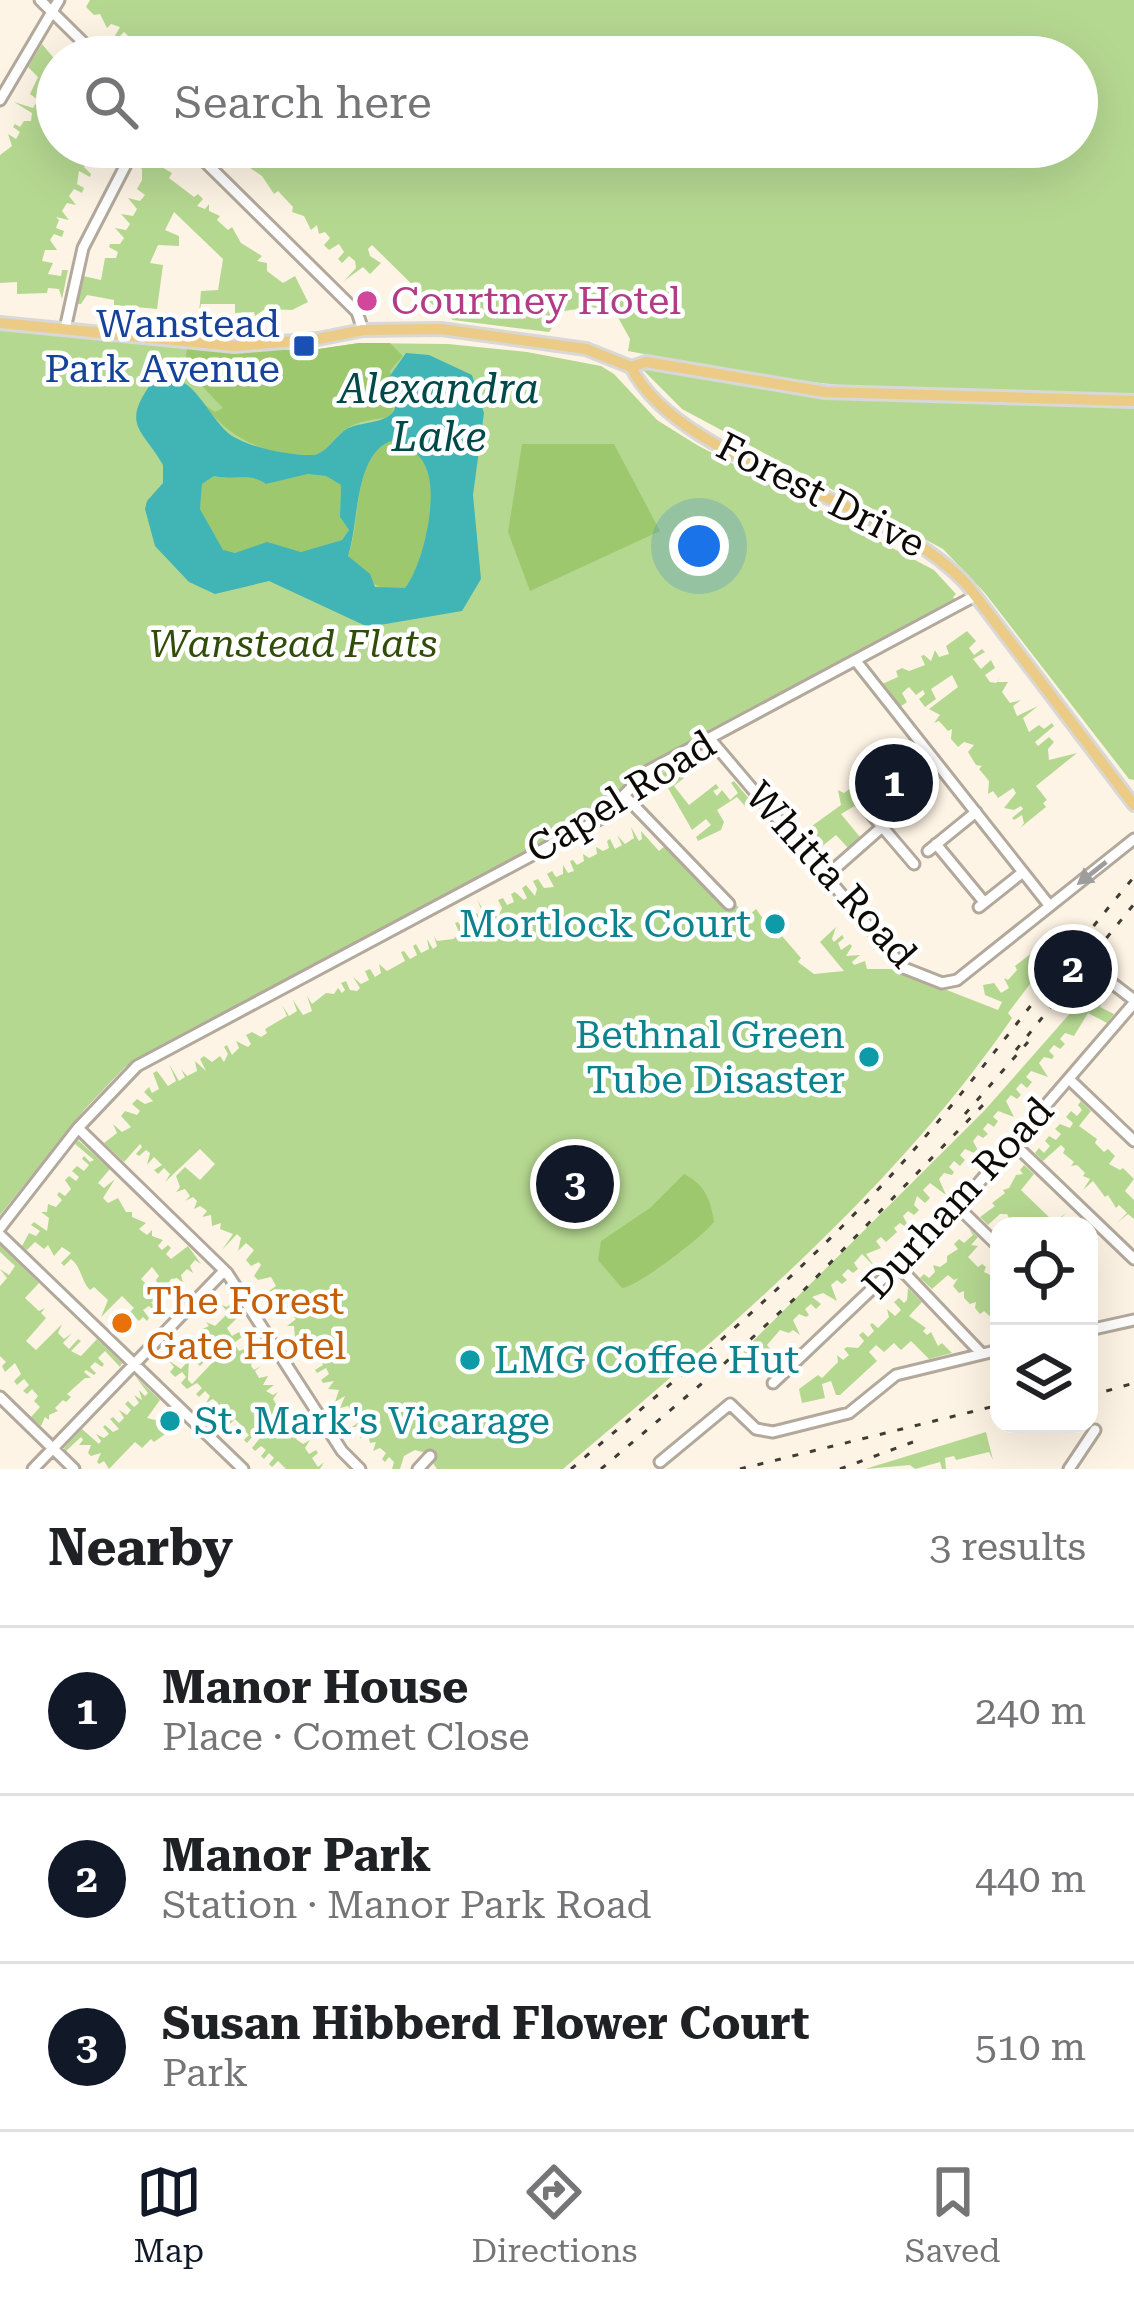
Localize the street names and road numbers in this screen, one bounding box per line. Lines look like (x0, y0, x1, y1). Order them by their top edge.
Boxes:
street label: Forest Drive (709, 423, 933, 567)
street label: Capel Road (518, 721, 724, 873)
street label: Whitta Road (736, 773, 926, 977)
street label: Durham Road (853, 1088, 1063, 1308)

